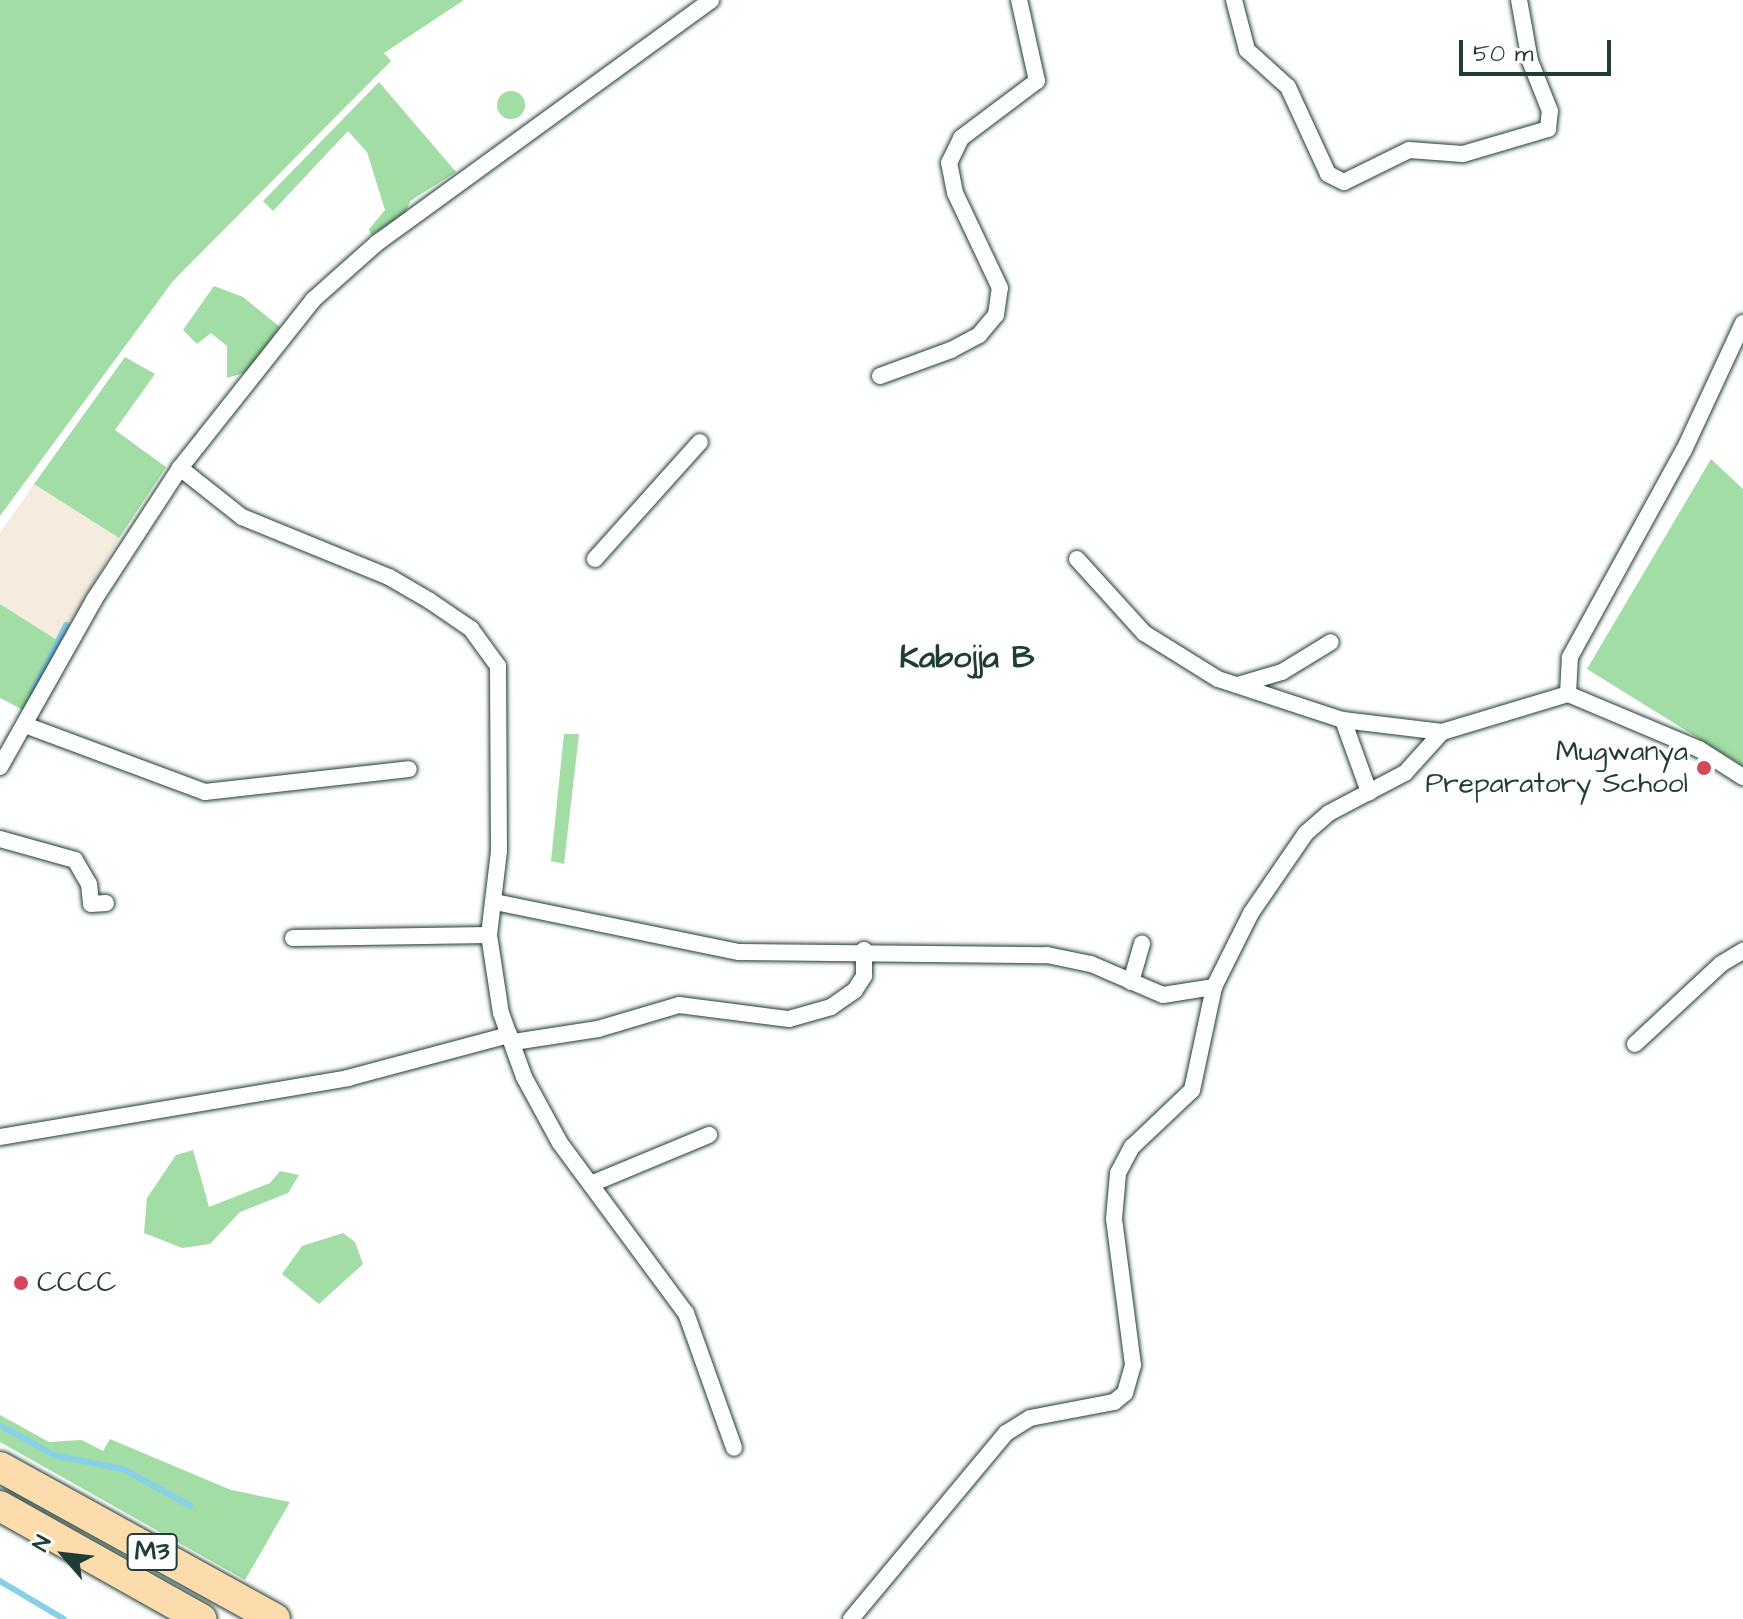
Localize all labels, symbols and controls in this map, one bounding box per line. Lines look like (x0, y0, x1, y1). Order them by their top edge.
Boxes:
scale bar (1463, 24, 1615, 74)
text: 50 m (1473, 37, 1533, 71)
district label: Kabojja B (900, 639, 1034, 677)
place label: Mugwanya Preparatory School (1425, 735, 1688, 801)
marker: Mugwanya Preparatory School (1695, 759, 1713, 777)
place label: CCCC (37, 1266, 116, 1300)
marker: CCCC (12, 1274, 30, 1292)
north arrow (24, 1515, 104, 1595)
text: N (25, 1530, 59, 1557)
road number: M3 (126, 1530, 178, 1574)

